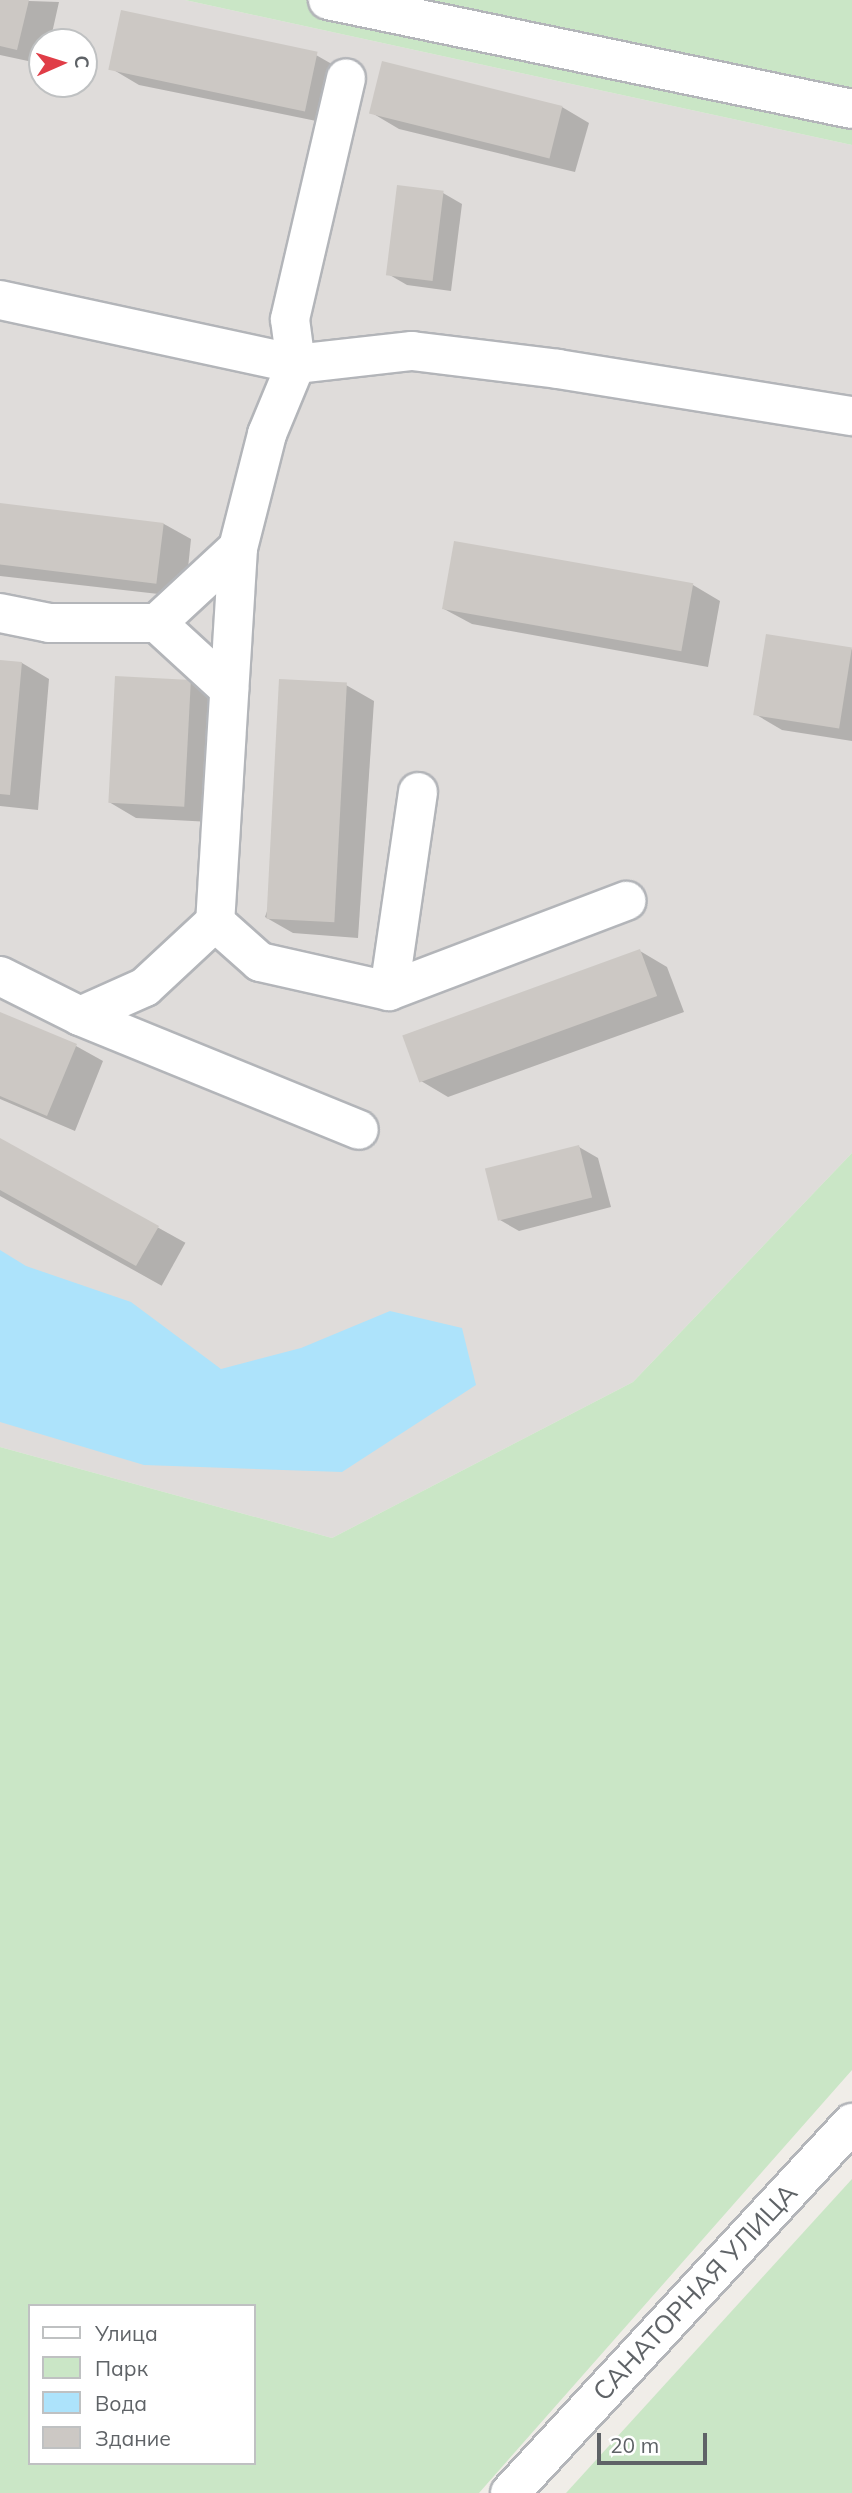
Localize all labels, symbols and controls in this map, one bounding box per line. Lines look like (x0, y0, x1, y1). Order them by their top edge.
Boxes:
north arrow (28, 28, 98, 98)
text: С (70, 55, 94, 69)
street label: САНАТОРНАЯ УЛИЦА (586, 2177, 804, 2407)
legend (28, 2304, 256, 2465)
text: Улица (95, 2320, 158, 2346)
text: Парк (95, 2355, 148, 2381)
text: Вода (95, 2390, 147, 2416)
scale bar (600, 2420, 710, 2464)
text: Здание (95, 2425, 171, 2451)
text: 20 m (610, 2432, 659, 2458)

